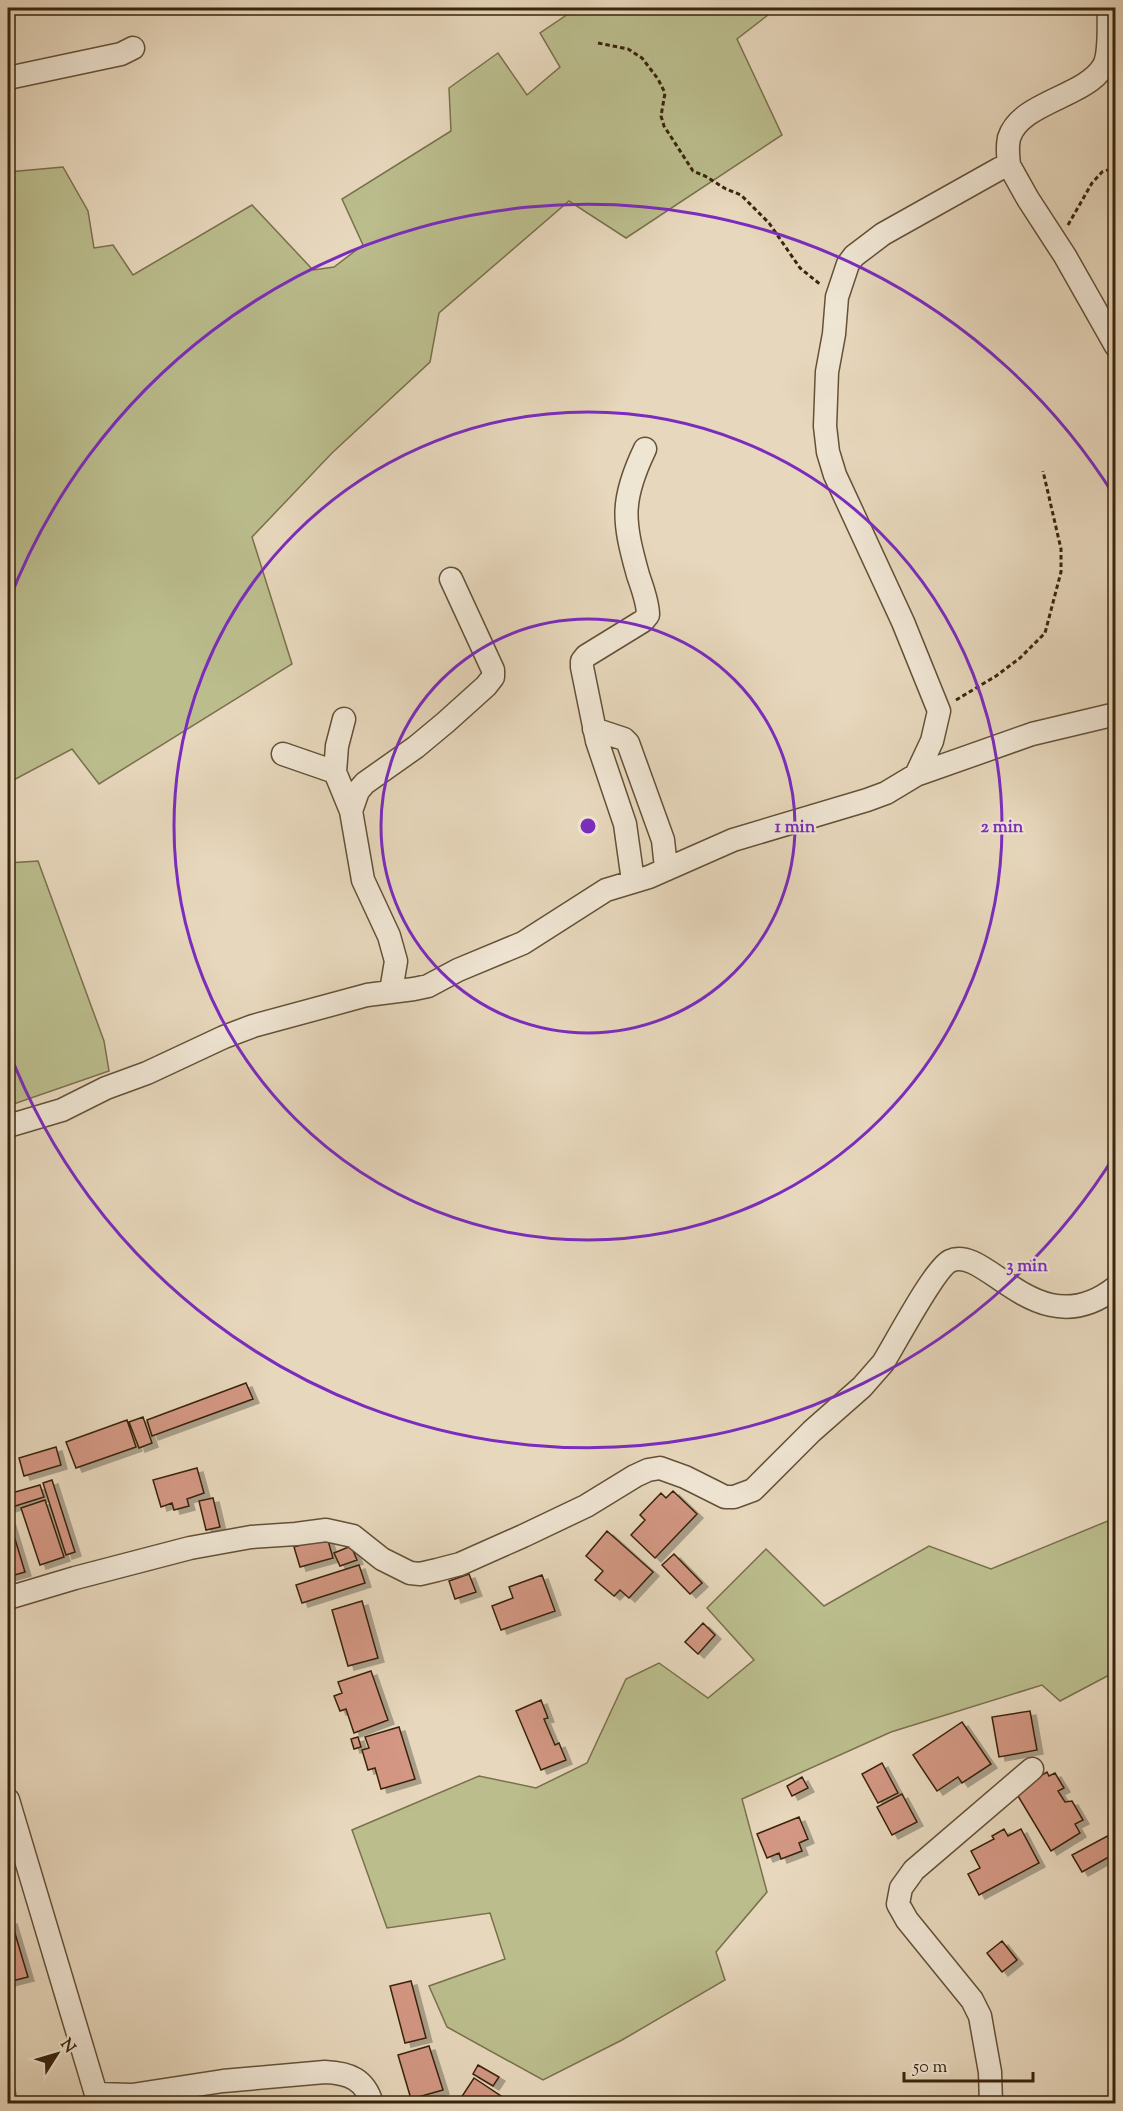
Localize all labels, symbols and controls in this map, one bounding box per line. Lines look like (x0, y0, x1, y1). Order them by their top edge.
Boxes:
text: 1 min (775, 815, 816, 841)
text: 2 min (981, 815, 1024, 841)
centre of rings (578, 816, 598, 836)
text: 3 min (1006, 1254, 1048, 1280)
north arrow (27, 2024, 87, 2084)
text: N (54, 2034, 80, 2059)
scale bar (904, 2045, 1033, 2083)
text: 50 m (912, 2055, 948, 2081)

